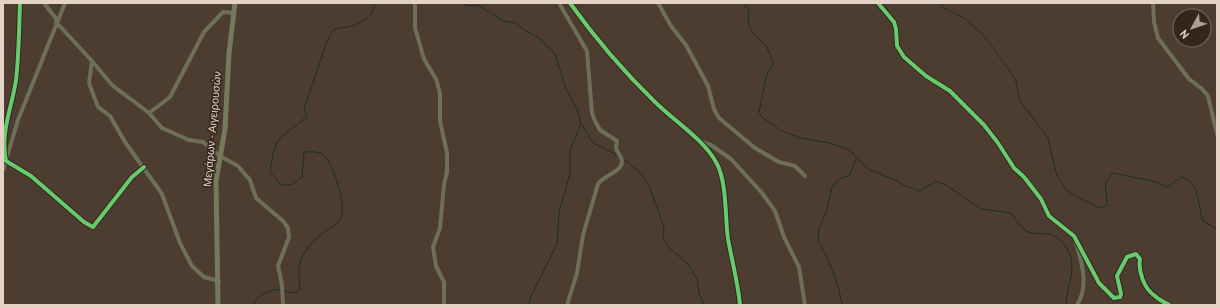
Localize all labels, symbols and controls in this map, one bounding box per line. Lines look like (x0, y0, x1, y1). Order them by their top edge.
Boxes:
north arrow (1172, 8, 1212, 48)
text: N (1177, 27, 1192, 42)
street label: Μεγάρων - Αιγειρουσών (200, 70, 224, 188)

